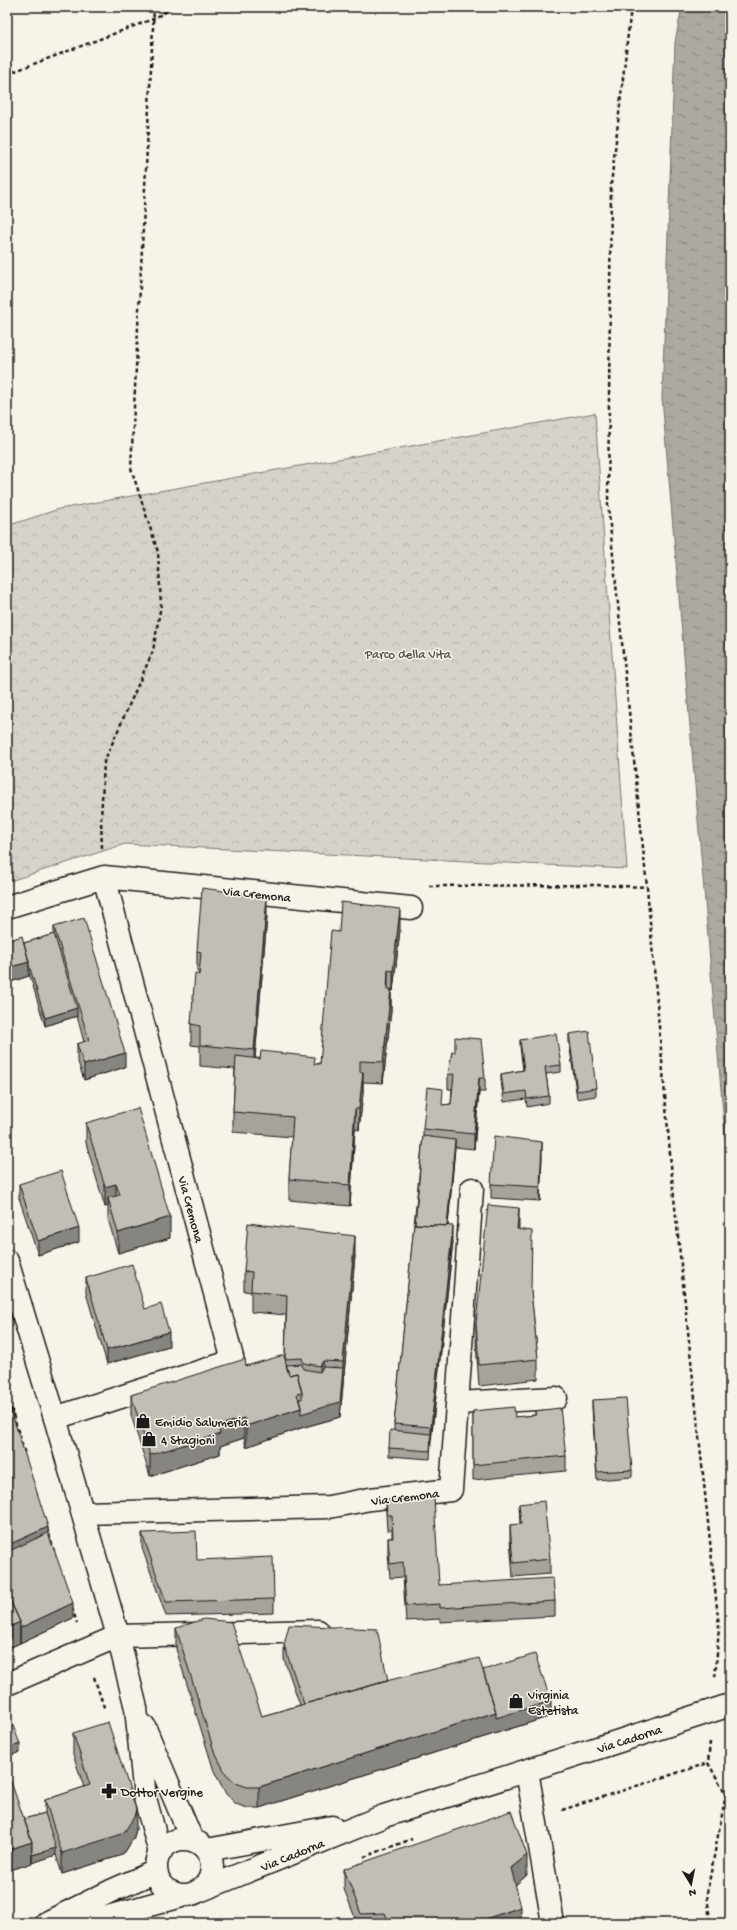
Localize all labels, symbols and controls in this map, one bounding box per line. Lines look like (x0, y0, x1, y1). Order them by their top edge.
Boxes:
park label: Parco della Vita (364, 648, 452, 663)
street label: Via Cremona (221, 884, 292, 907)
street label: Via Cremona (173, 1174, 206, 1245)
shop icon: Emidio Salumeria (134, 1412, 152, 1430)
place label: Emidio Salumeria (155, 1416, 249, 1431)
shop icon: 4 Stagioni (140, 1430, 158, 1448)
place label: 4 Stagioni (161, 1434, 215, 1449)
street label: Via Cremona (370, 1487, 441, 1510)
place label: Virginia Estetista (527, 1689, 579, 1719)
shop icon: Virginia Estetista (507, 1692, 525, 1710)
street label: Via Cadorna (595, 1723, 665, 1758)
pharmacy icon: Dottor Vergine (100, 1782, 118, 1800)
place label: Dottor Vergine (120, 1786, 203, 1801)
street label: Via Cadorna (258, 1837, 328, 1876)
north arrow (671, 1864, 711, 1904)
text: N (688, 1885, 697, 1898)

